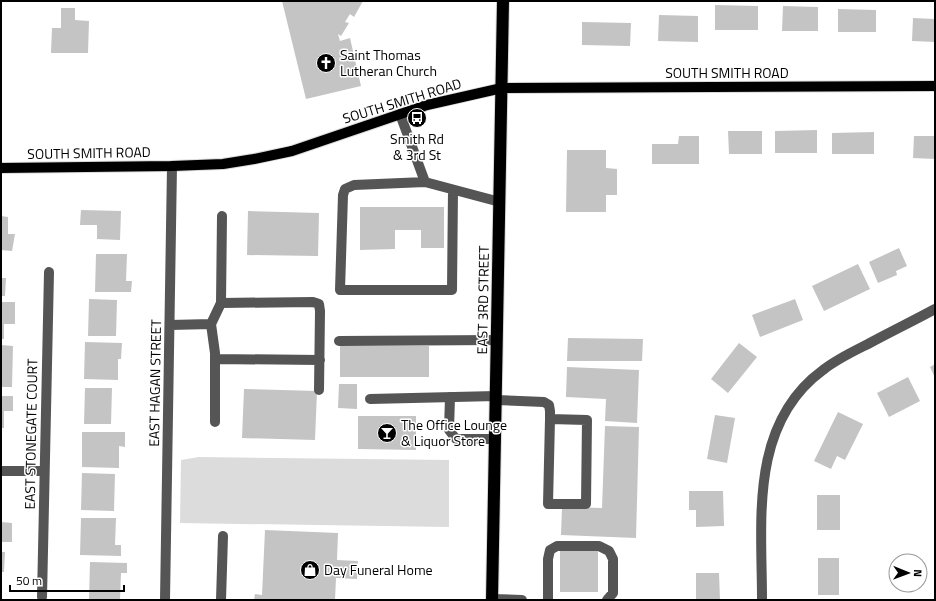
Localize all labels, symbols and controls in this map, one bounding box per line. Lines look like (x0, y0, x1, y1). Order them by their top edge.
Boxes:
place label: Saint Thomas Lutheran Church (340, 44, 437, 81)
church icon: Saint Thomas Lutheran Church (315, 52, 337, 74)
street label: SOUTH SMITH ROAD (665, 62, 789, 83)
street label: SOUTH SMITH ROAD (340, 72, 464, 129)
bus stop icon: Smith Rd & 3rd St (406, 107, 428, 129)
place label: Smith Rd & 3rd St (390, 128, 444, 165)
street label: SOUTH SMITH ROAD (27, 141, 151, 164)
street label: EAST 3RD STREET (471, 245, 494, 355)
street label: EAST HAGAN STREET (143, 318, 166, 447)
street label: EAST STONEGATE COURT (19, 358, 42, 510)
place label: The Office Lounge & Liquor Store (401, 414, 507, 451)
bar icon: The Office Lounge & Liquor Store (376, 422, 398, 444)
north arrow (888, 553, 928, 593)
shop icon: Day Funeral Home (299, 559, 321, 581)
place label: Day Funeral Home (324, 559, 433, 580)
scale bar (10, 567, 124, 593)
text: N (910, 569, 926, 577)
text: 50 m (16, 571, 42, 590)

